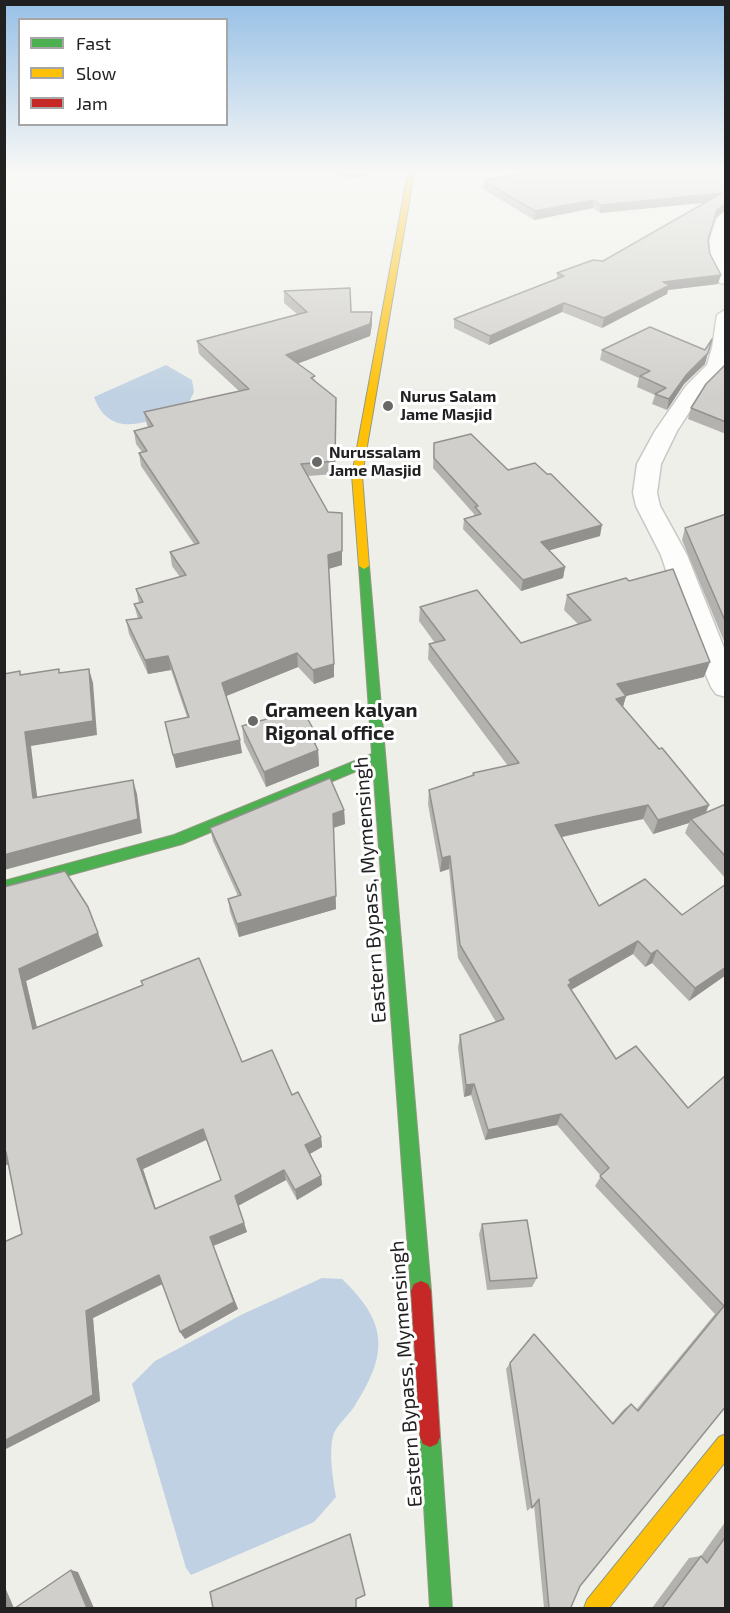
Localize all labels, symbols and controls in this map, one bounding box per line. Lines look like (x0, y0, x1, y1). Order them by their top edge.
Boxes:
legend (18, 18, 228, 126)
text: Fast (76, 32, 111, 54)
text: Slow (76, 62, 116, 84)
text: Jam (76, 92, 108, 114)
place label: Nurus Salam Jame Masjid (400, 387, 496, 425)
marker: Nurus Salam Jame Masjid (381, 399, 395, 413)
place label: Nurussalam Jame Masjid (329, 443, 421, 481)
marker: Nurussalam Jame Masjid (310, 455, 324, 469)
place label: Grameen kalyan Rigonal office (265, 698, 418, 745)
marker: Grameen kalyan Rigonal office (246, 714, 260, 728)
street label: Eastern Bypass, Mymensingh (349, 756, 391, 1024)
street label: Eastern Bypass, Mymensingh (385, 1240, 427, 1508)

